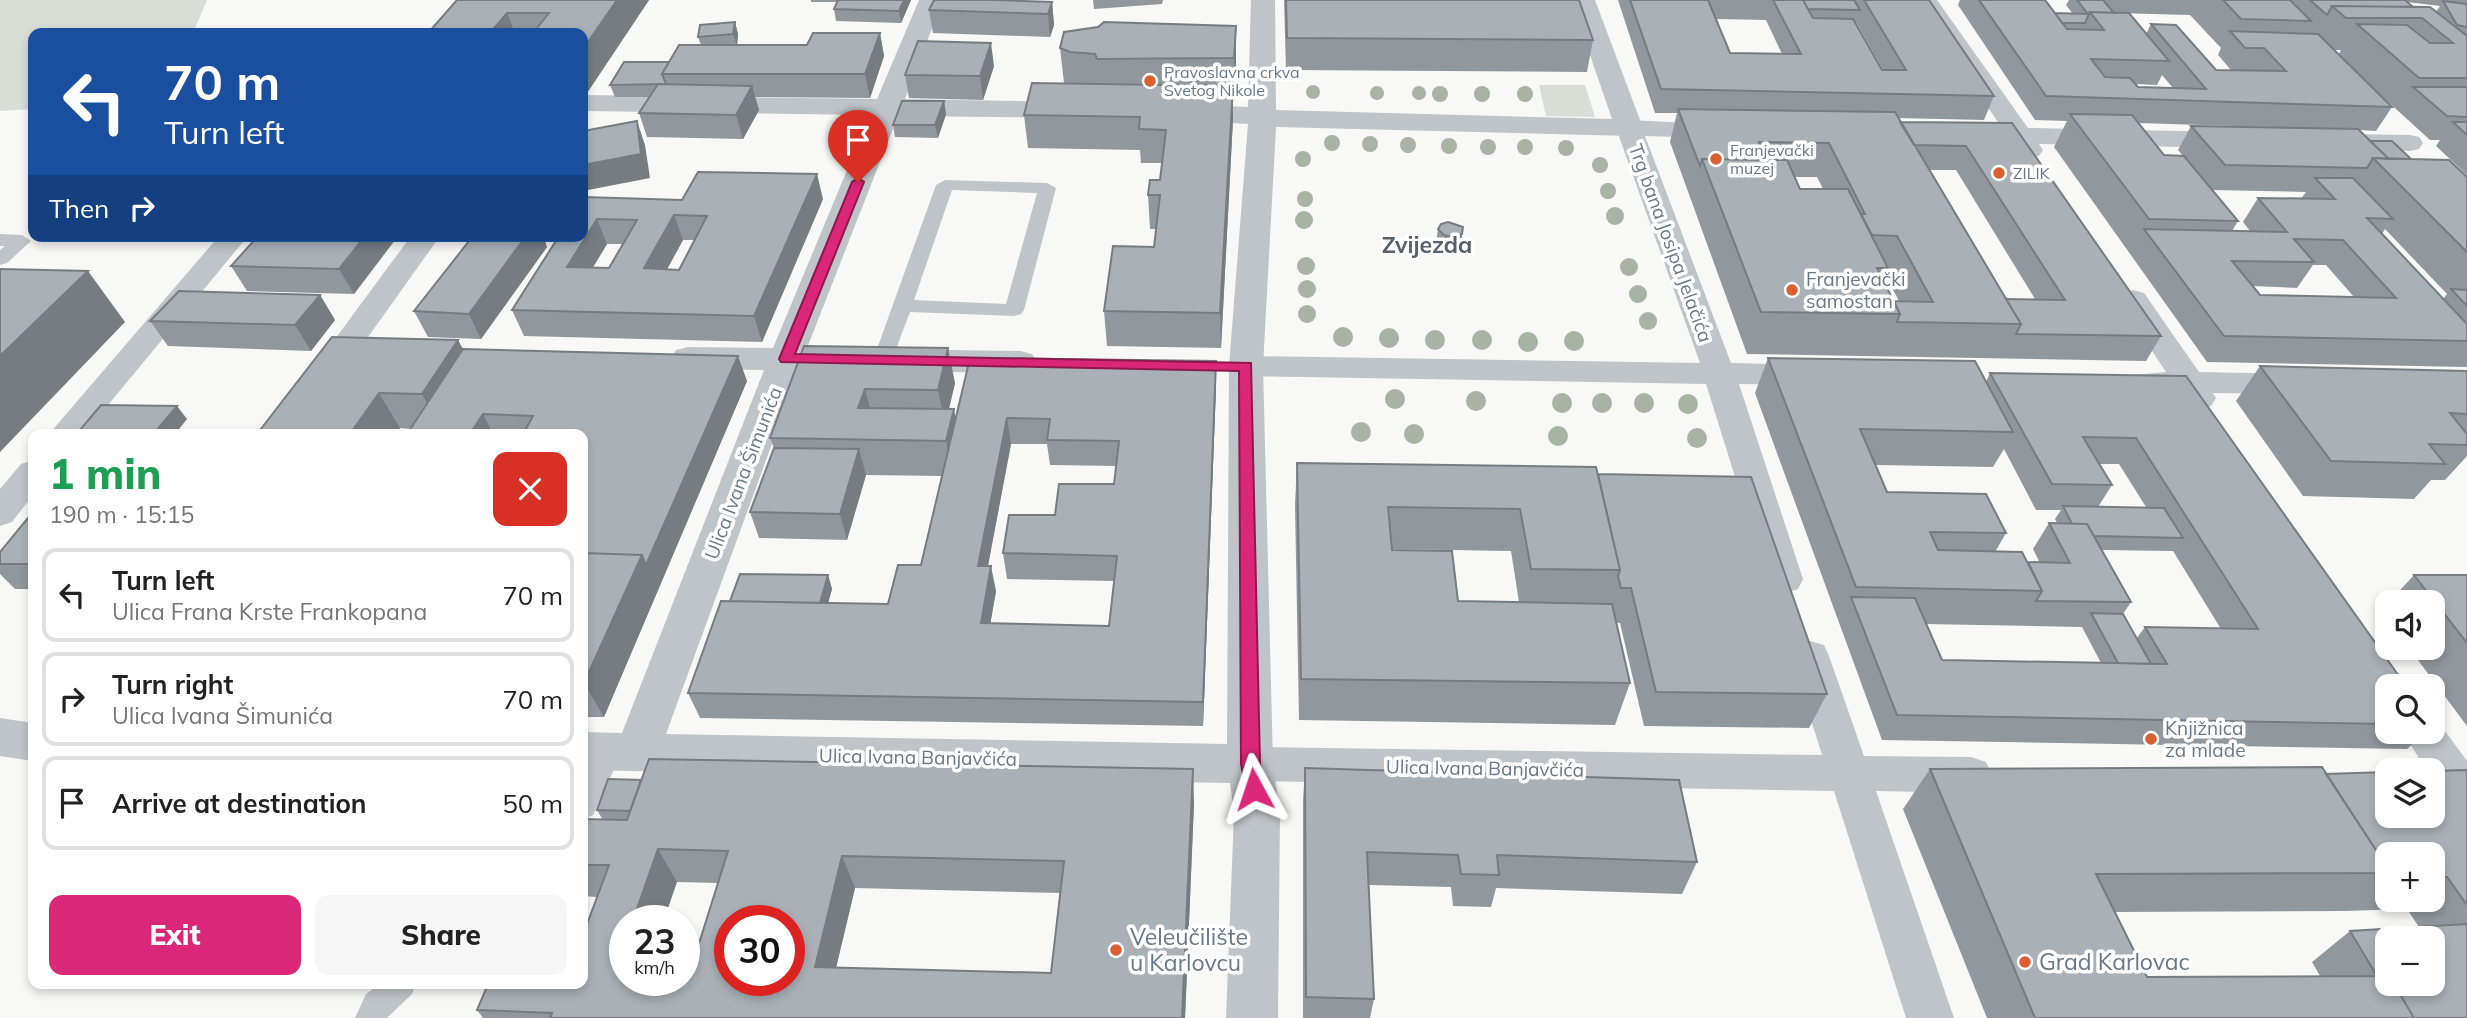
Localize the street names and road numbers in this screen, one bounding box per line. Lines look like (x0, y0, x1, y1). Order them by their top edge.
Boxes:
street label: Trg bana Josipa Jelačića (1624, 140, 1718, 346)
street label: Ulica Ivana Šimunića (699, 383, 787, 563)
street label: Ulica Ivana Banjavčića (819, 743, 1017, 771)
street label: Ulica Ivana Banjavčića (1386, 754, 1584, 782)

